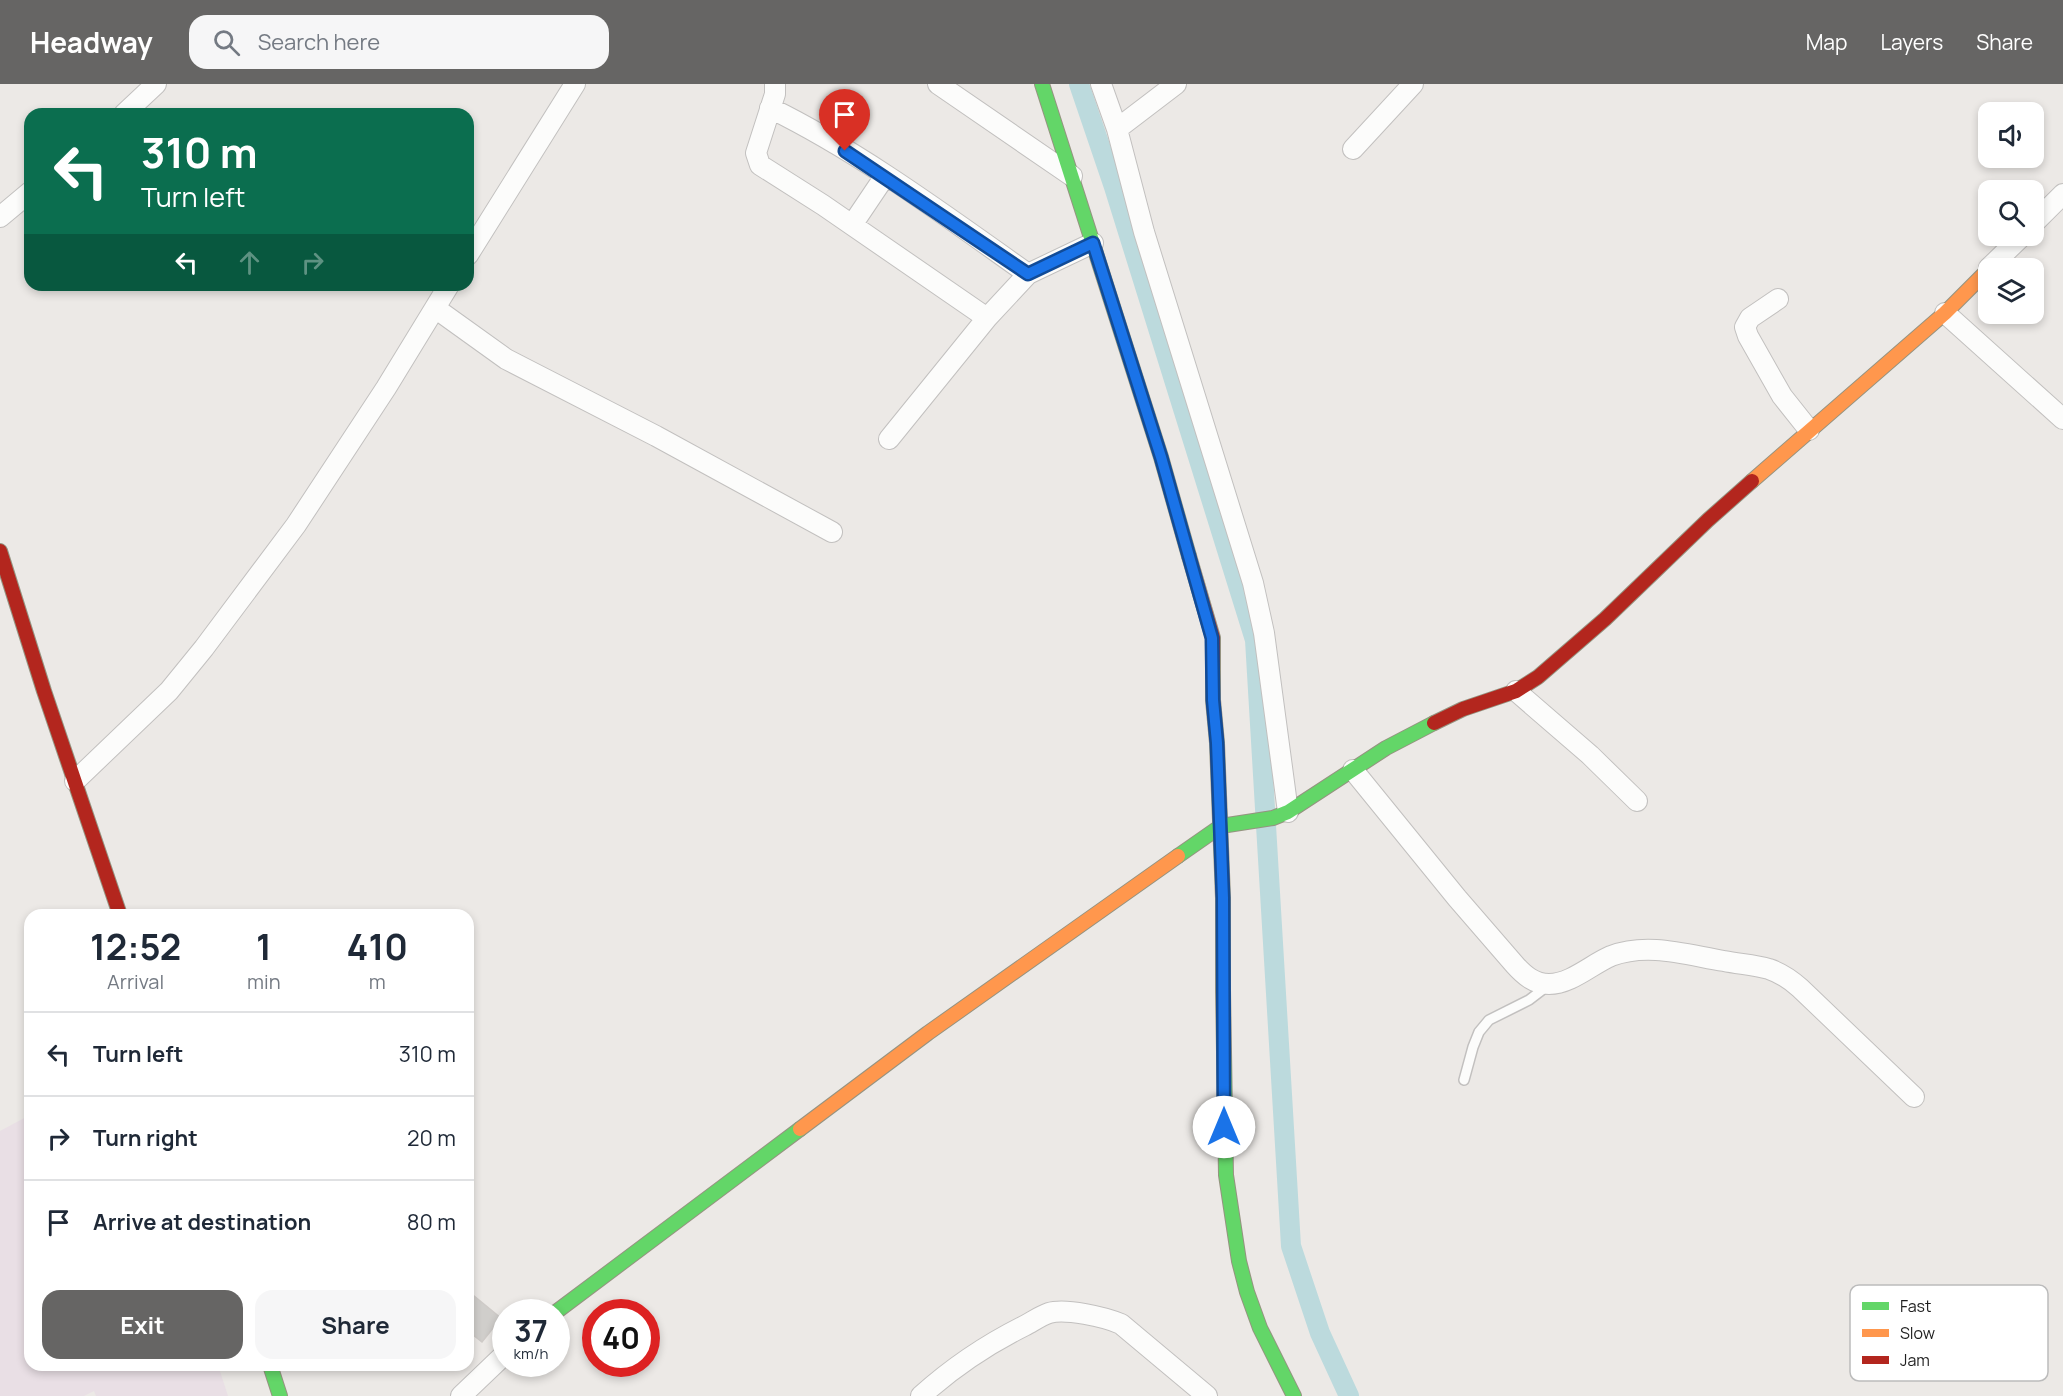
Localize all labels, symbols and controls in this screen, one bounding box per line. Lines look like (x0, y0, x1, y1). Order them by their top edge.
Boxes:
search box (189, 15, 609, 69)
text: Headway (30, 23, 153, 61)
icon: search (210, 26, 243, 59)
text: Search here (258, 27, 380, 57)
text: Map (1806, 28, 1847, 56)
text: Layers (1880, 28, 1943, 56)
text: Share (1976, 28, 2033, 56)
pin (819, 89, 870, 151)
icon: arrive (828, 98, 861, 131)
map controls (1978, 102, 2044, 324)
button: sound (1978, 102, 2044, 168)
text: 310 m (141, 123, 258, 181)
icon: left (42, 132, 120, 210)
text: Turn left (141, 178, 245, 215)
button: search (1978, 180, 2044, 246)
icon: left (170, 246, 203, 279)
icon: ahead (233, 246, 266, 279)
icon: right (296, 246, 329, 279)
button: layers (1978, 258, 2044, 324)
text: 12:52 (90, 922, 181, 971)
text: 1 (256, 922, 272, 971)
text: 410 (347, 922, 408, 971)
text: Arrival (107, 968, 164, 995)
text: min (247, 968, 281, 995)
text: m (369, 968, 386, 995)
icon: left (42, 1038, 75, 1071)
text: Turn left (93, 1039, 183, 1069)
text: 310 m (399, 1039, 456, 1069)
position arrow (1192, 1095, 1256, 1159)
icon: right (42, 1122, 75, 1155)
text: Turn right (93, 1123, 198, 1153)
text: 20 m (407, 1123, 456, 1153)
icon: arrive (42, 1206, 75, 1239)
text: Arrive at destination (93, 1207, 311, 1237)
text: 80 m (407, 1207, 456, 1237)
legend (1850, 1285, 2048, 1381)
button: Exit (42, 1290, 243, 1359)
button: Share (255, 1290, 456, 1359)
text: Fast (1900, 1295, 1931, 1317)
speed limit sign: 40 (582, 1299, 660, 1377)
text: 37 (514, 1310, 548, 1351)
text: Slow (1900, 1322, 1935, 1344)
text: km/h (514, 1343, 548, 1364)
text: Jam (1900, 1349, 1930, 1371)

